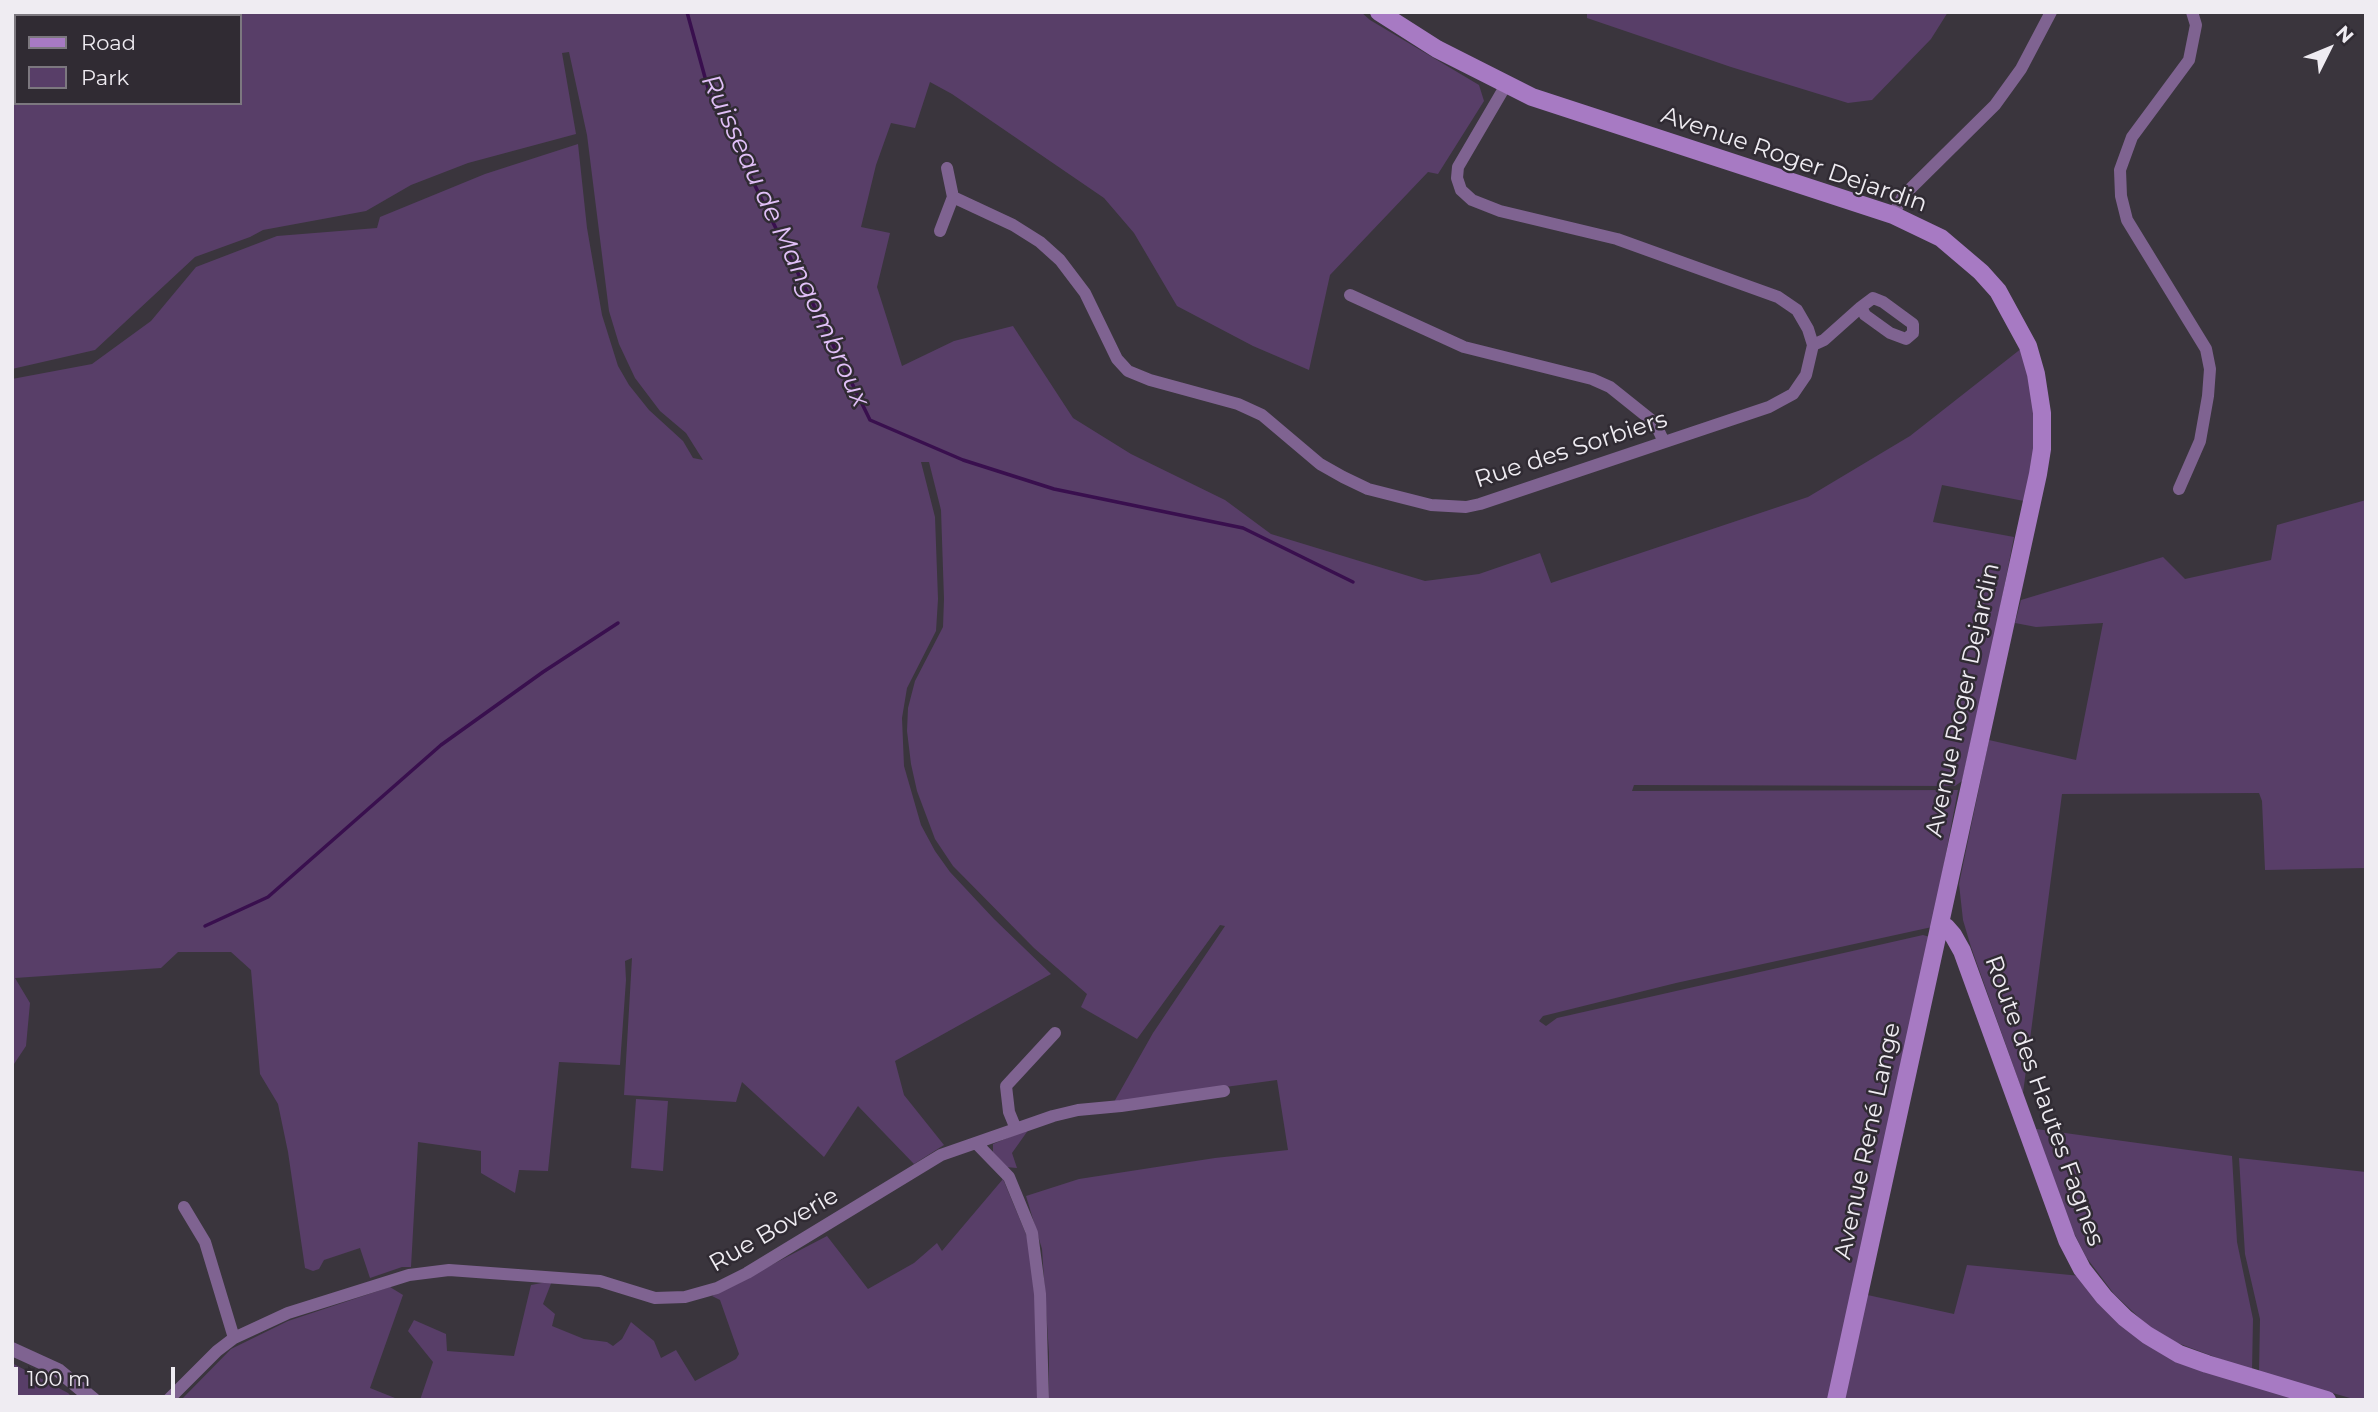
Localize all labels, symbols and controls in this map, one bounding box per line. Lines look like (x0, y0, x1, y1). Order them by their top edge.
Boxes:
legend (14, 14, 242, 105)
north arrow (2294, 14, 2364, 84)
text: N (2331, 21, 2358, 48)
text: Road (81, 30, 136, 55)
text: Park (81, 65, 129, 90)
water label: Ruisseau de Mangombroux (694, 70, 876, 412)
street label: Avenue Roger Dejardin (1657, 101, 1931, 219)
street label: Rue des Sorbiers (1471, 405, 1671, 495)
street label: Avenue Roger Dejardin (1920, 560, 2006, 840)
street label: Route des Hautes Fagnes (1978, 952, 2110, 1250)
street label: Avenue René Lange (1829, 1020, 1907, 1262)
street label: Rue Boverie (704, 1181, 844, 1279)
scale bar (18, 1352, 178, 1396)
text: 100 m (27, 1366, 90, 1391)

